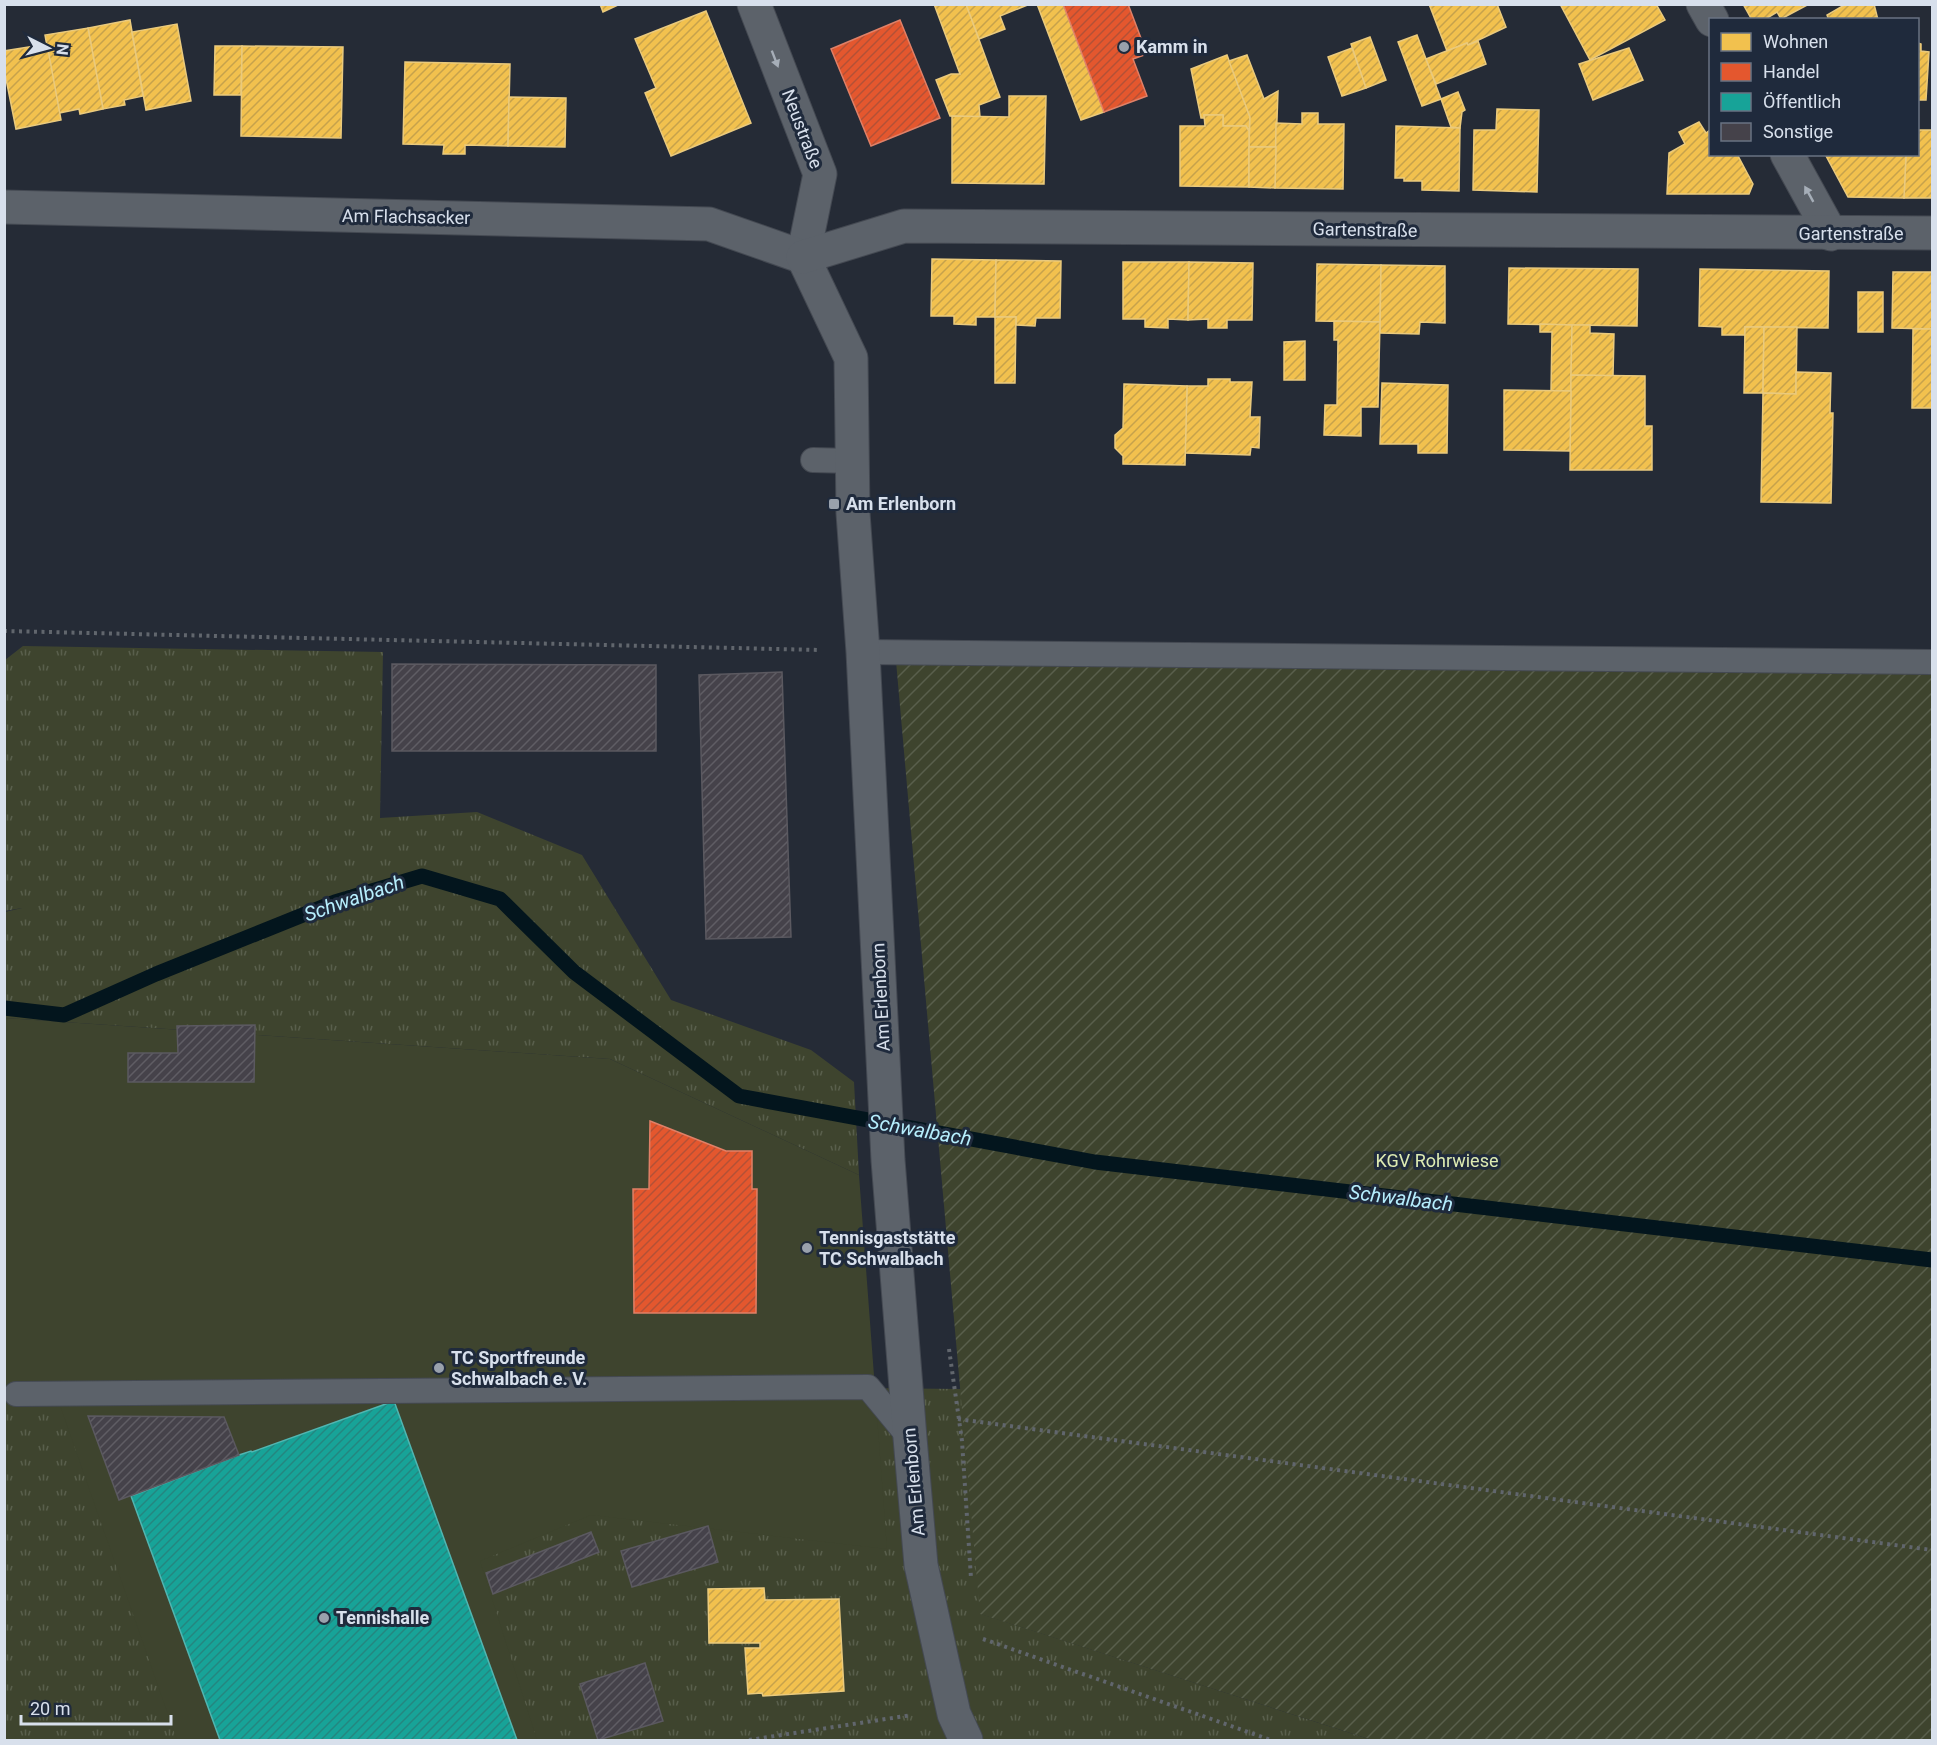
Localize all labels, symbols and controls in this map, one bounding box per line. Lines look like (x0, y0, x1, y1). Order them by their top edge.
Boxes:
north arrow (18, 18, 78, 78)
legend (1709, 18, 1919, 156)
text: Wohnen (1763, 31, 1828, 52)
place label: Kamm in (1136, 36, 1208, 57)
marker: Kamm in (1117, 40, 1131, 54)
text: N (52, 43, 72, 56)
one-way arrow (771, 50, 780, 68)
text: Handel (1763, 61, 1820, 82)
street label: Neustraße (778, 86, 827, 171)
text: Öffentlich (1763, 91, 1841, 112)
text: Sonstige (1763, 121, 1833, 142)
one-way arrow (1804, 185, 1814, 202)
street label: Am Flachsacker (342, 205, 470, 228)
street label: Gartenstraße (1312, 218, 1418, 241)
street label: Gartenstraße (1799, 223, 1903, 244)
place label: Am Erlenborn (846, 493, 956, 514)
marker: Am Erlenborn (827, 497, 841, 511)
water label: Schwalbach (301, 870, 407, 926)
street label: Am Erlenborn (867, 942, 894, 1052)
water label: Schwalbach (866, 1109, 974, 1151)
park label: KGV Rohrwiese (1375, 1150, 1499, 1171)
water label: Schwalbach (1348, 1180, 1454, 1216)
place label: Tennisgaststätte TC Schwalbach (819, 1227, 956, 1269)
marker: Tennisgaststätte TC Schwalbach (800, 1241, 814, 1255)
place label: TC Sportfreunde Schwalbach e. V. (451, 1347, 587, 1389)
marker: TC Sportfreunde Schwalbach e. V. (432, 1361, 446, 1375)
street label: Am Erlenborn (898, 1427, 929, 1537)
place label: Tennishalle (336, 1607, 429, 1628)
marker: Tennishalle (317, 1611, 331, 1625)
scale bar (21, 1688, 171, 1726)
text: 20 m (30, 1698, 70, 1719)

